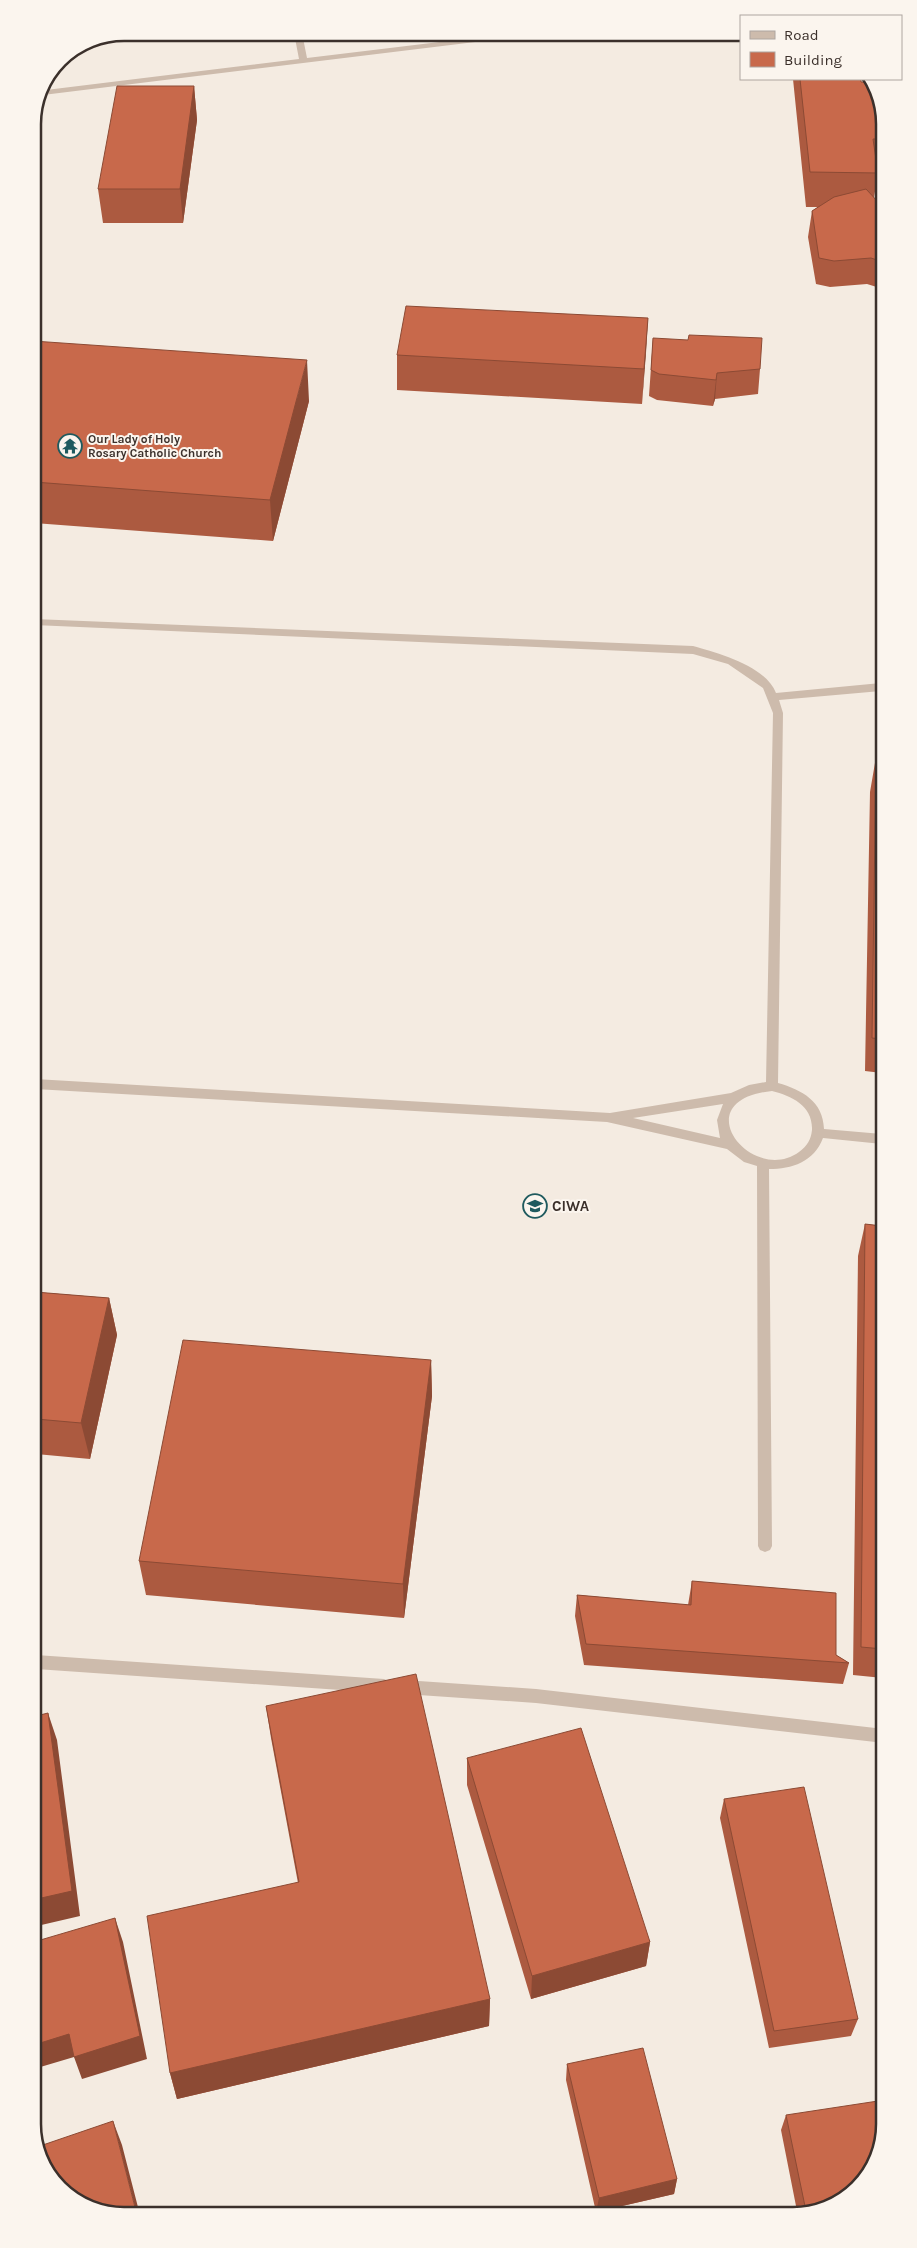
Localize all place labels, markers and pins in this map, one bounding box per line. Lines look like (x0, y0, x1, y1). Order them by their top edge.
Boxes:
place label: Our Lady of Holy Rosary Catholic Church (88, 432, 221, 460)
temple icon: Our Lady of Holy Rosary Catholic Church (57, 433, 83, 459)
school or university icon: CIWA (522, 1193, 548, 1219)
place label: CIWA (552, 1197, 590, 1215)

